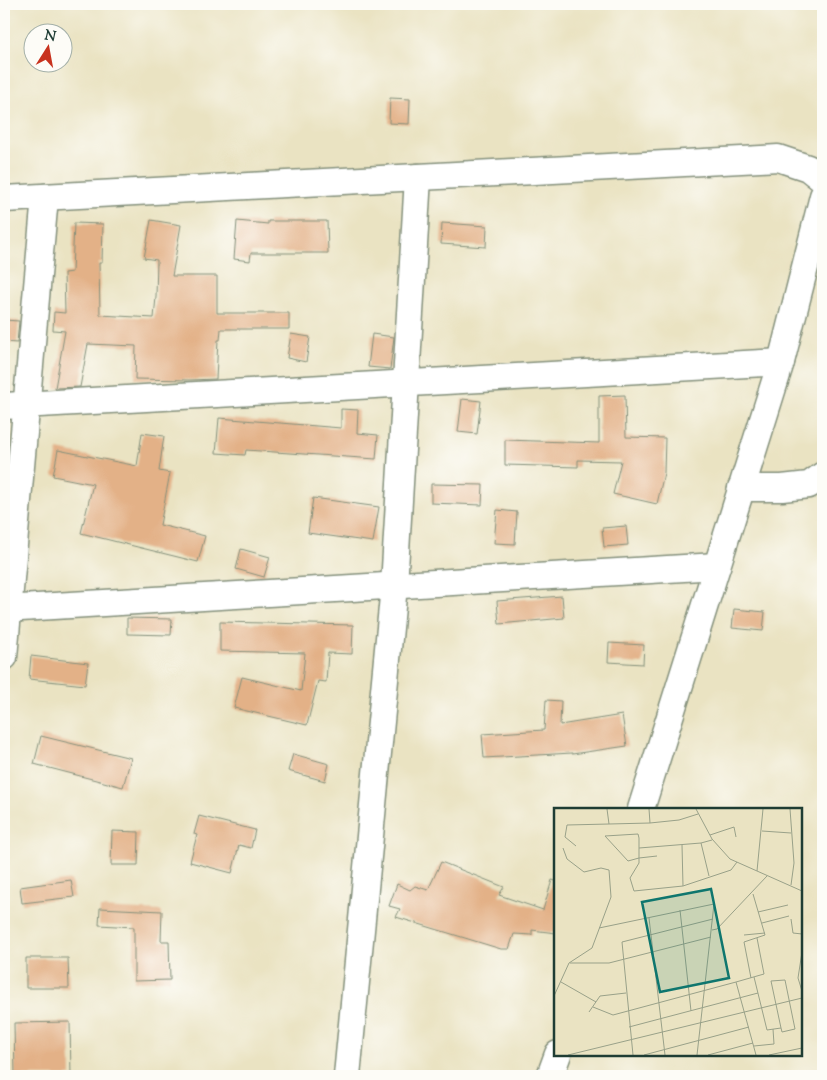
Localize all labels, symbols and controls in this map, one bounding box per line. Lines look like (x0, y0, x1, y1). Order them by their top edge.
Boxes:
north arrow (22, 22, 72, 72)
text: N (43, 26, 57, 48)
inset map (554, 808, 802, 1055)

